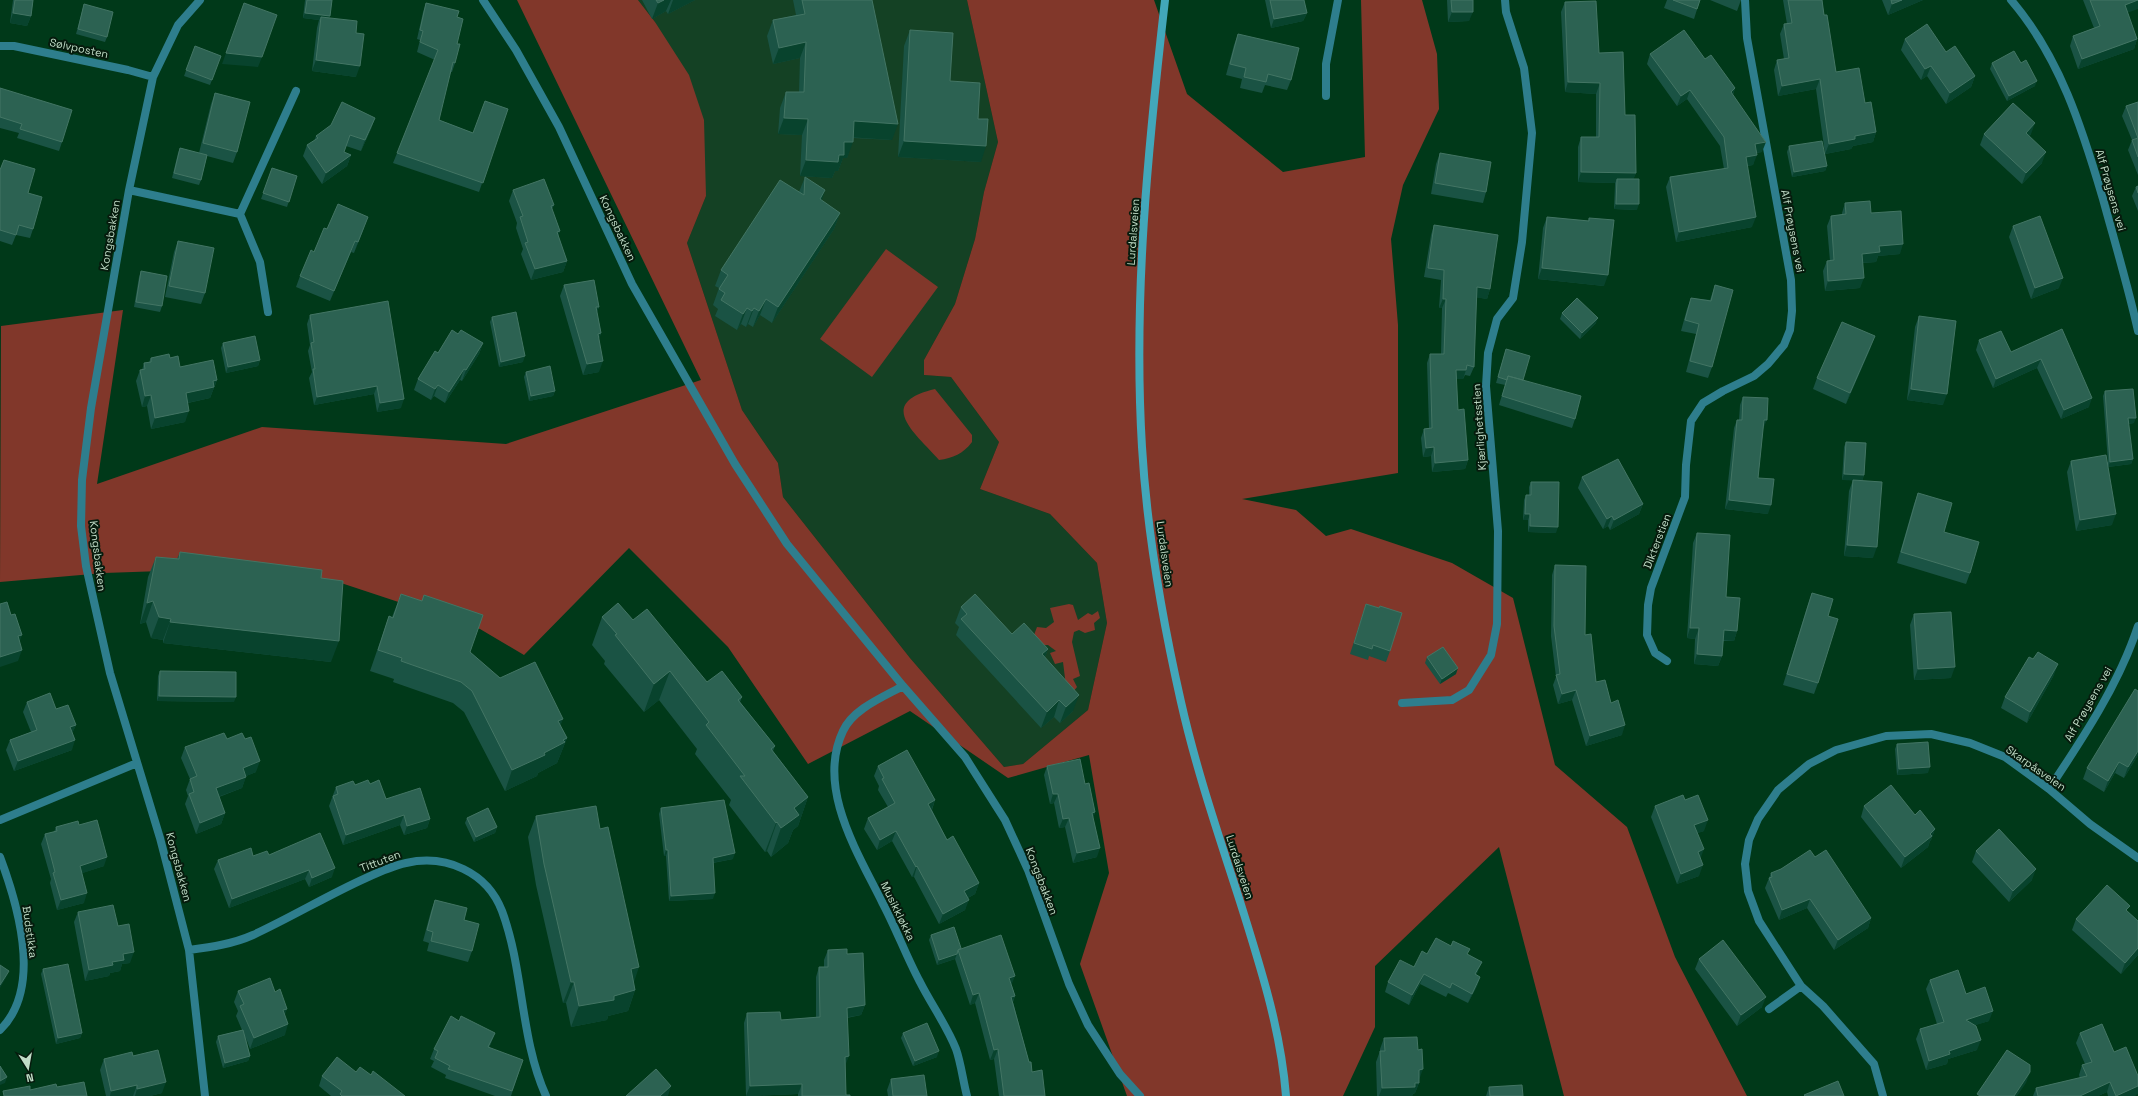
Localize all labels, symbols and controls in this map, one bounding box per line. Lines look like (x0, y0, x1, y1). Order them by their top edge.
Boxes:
street label: Sølvposten (48, 35, 110, 61)
street label: Alf Prøysens vei (2093, 148, 2129, 233)
street label: Alf Prøysens vei (1778, 188, 1808, 274)
street label: Kongsbakken (597, 193, 639, 263)
street label: Lurdalsveien (1124, 198, 1142, 266)
street label: Kongsbakken (97, 199, 123, 271)
street label: Kjærlighetsstien (1469, 383, 1489, 471)
street label: Dikterstien (1640, 511, 1674, 571)
street label: Kongsbakken (87, 520, 109, 592)
street label: Lurdalsveien (1153, 520, 1177, 588)
street label: Alf Prøysens vei (2061, 664, 2115, 744)
street label: Skarpåsveien (2003, 742, 2069, 794)
street label: Kongsbakken (163, 831, 195, 903)
street label: Lurdalsveien (1223, 833, 1257, 901)
street label: Kongsbakken (1023, 845, 1061, 917)
street label: Tittuten (358, 847, 402, 875)
street label: Musikkløkka (878, 879, 919, 943)
street label: Budstikka (19, 905, 41, 960)
north arrow (8, 1048, 48, 1088)
text: N (25, 1070, 35, 1085)

